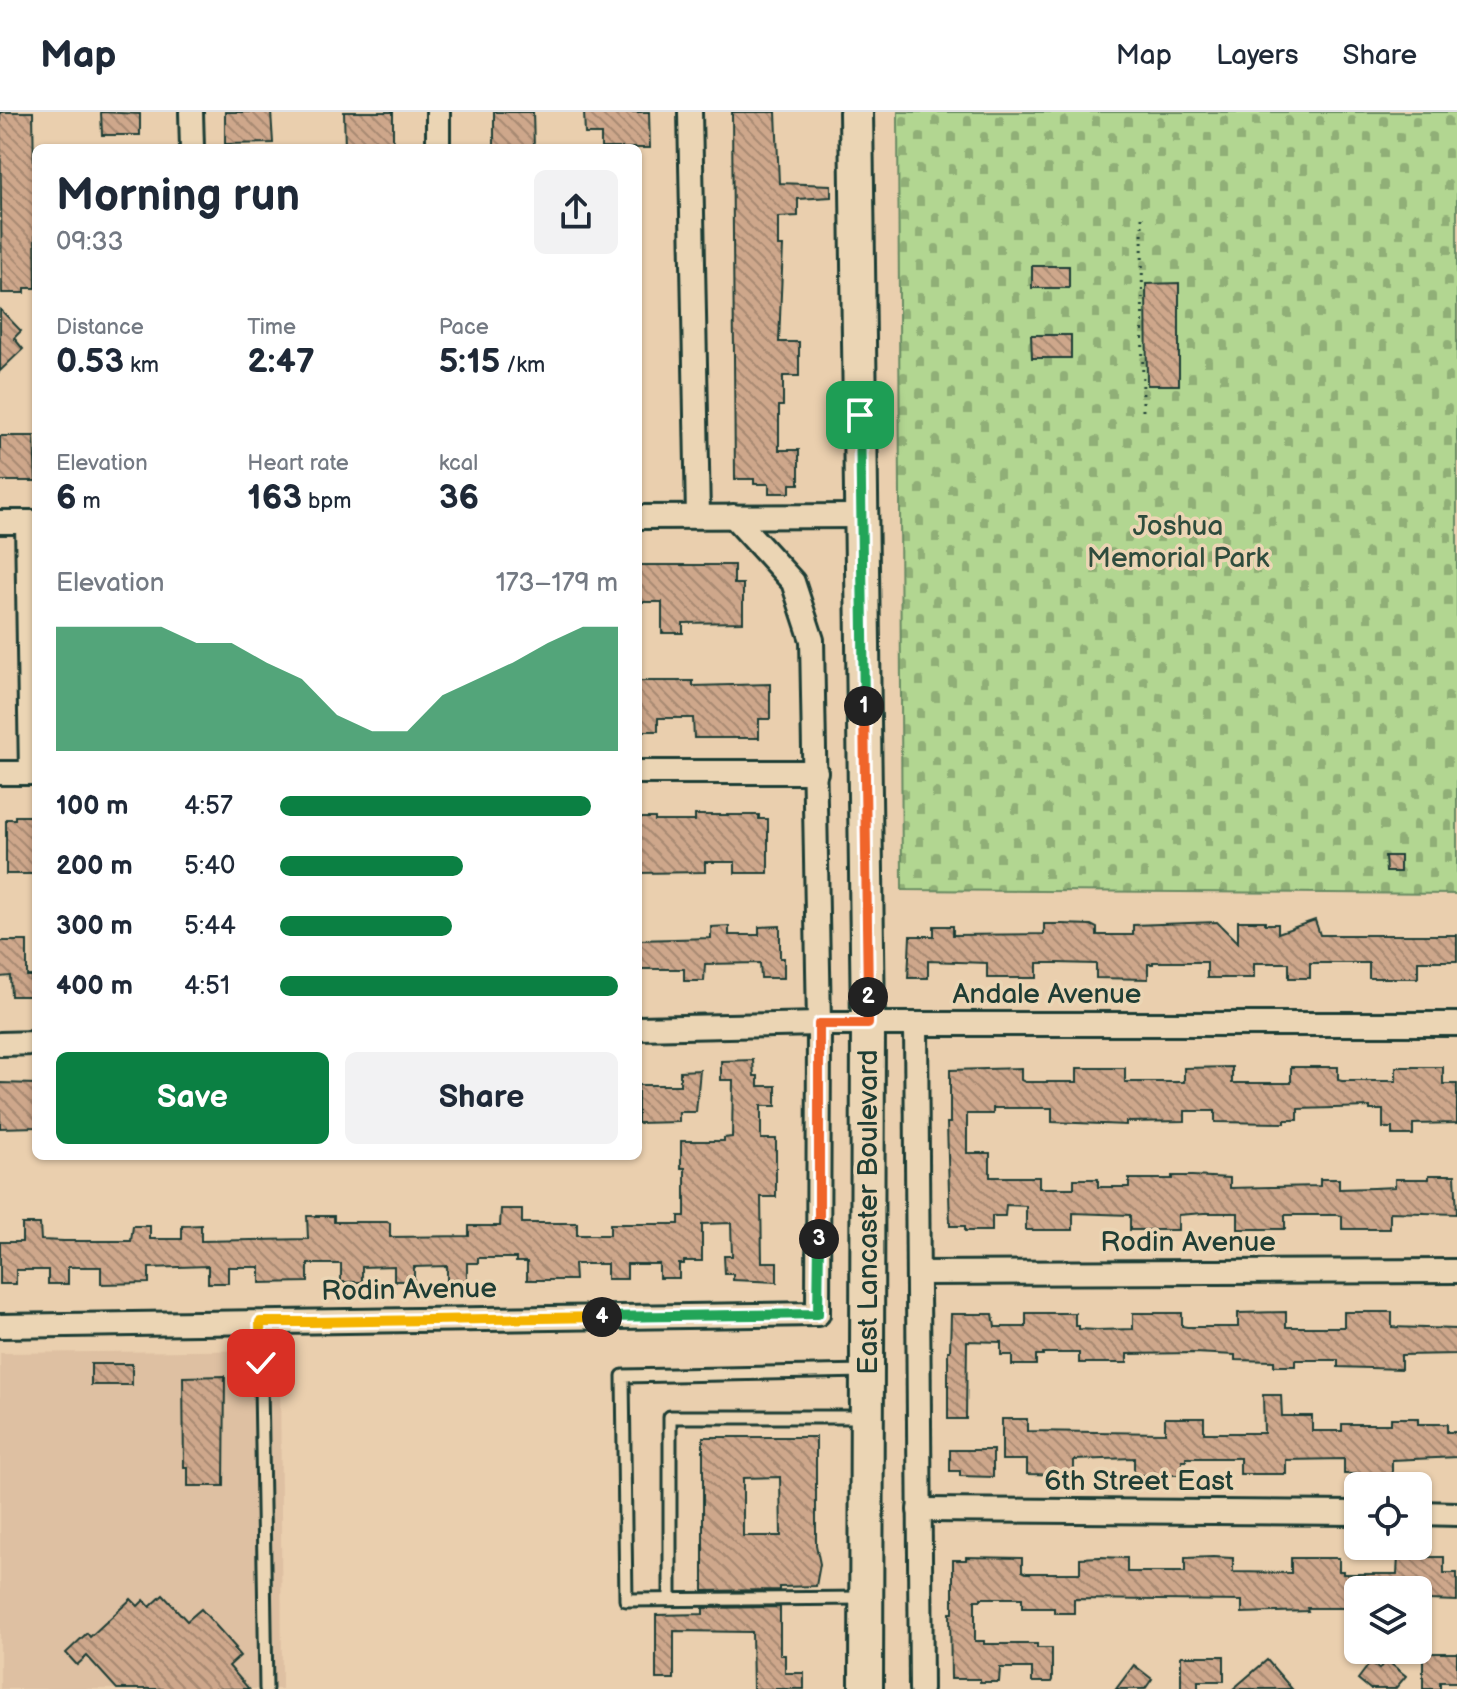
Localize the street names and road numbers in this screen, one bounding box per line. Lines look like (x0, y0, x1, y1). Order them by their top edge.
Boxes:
street label: Andale Avenue (953, 978, 1141, 1011)
street label: East Lancaster Boulevard (852, 1049, 885, 1375)
street label: Rodin Avenue (1100, 1226, 1276, 1259)
street label: Rodin Avenue (321, 1272, 497, 1308)
street label: 6th Street East (1044, 1465, 1234, 1498)

